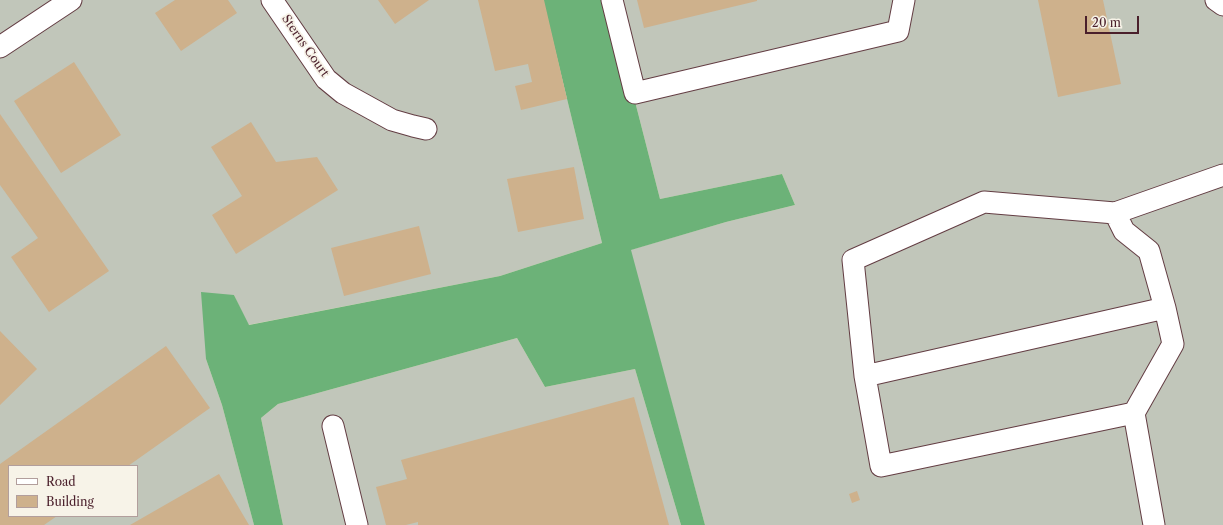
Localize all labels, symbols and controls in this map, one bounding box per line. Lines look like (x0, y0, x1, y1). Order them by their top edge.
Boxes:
scale bar (1087, 8, 1141, 34)
street label: Sterns Court (278, 12, 332, 80)
text: 20 m (1092, 15, 1121, 30)
legend (8, 465, 138, 517)
text: Road (46, 474, 76, 489)
text: Building (46, 494, 94, 509)

